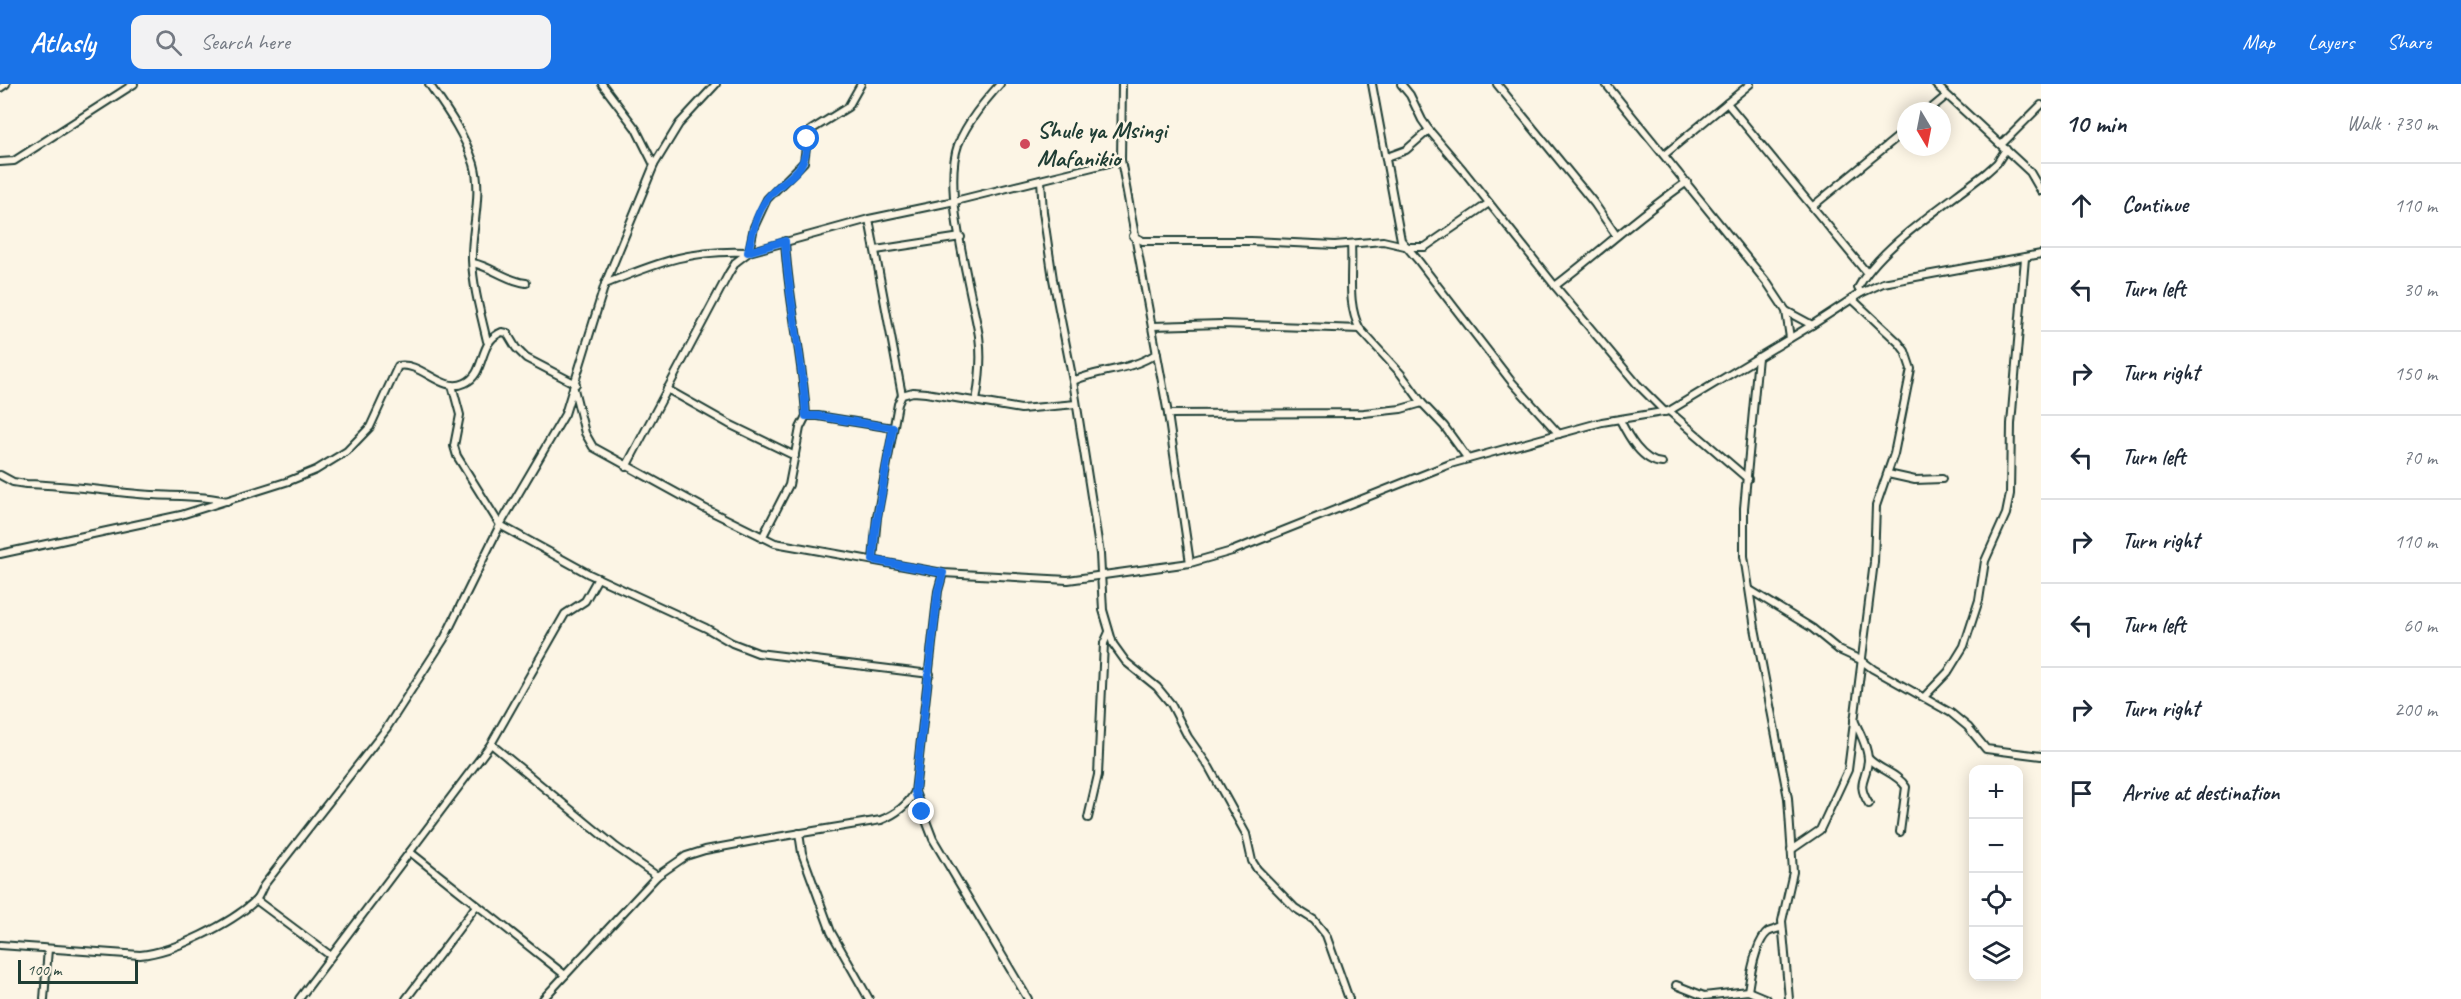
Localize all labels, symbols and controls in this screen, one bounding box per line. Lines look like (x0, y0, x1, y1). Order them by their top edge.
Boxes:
search box (131, 15, 551, 69)
text: Atlasly (30, 25, 95, 60)
icon: search (152, 26, 185, 59)
text: Search here (200, 28, 290, 56)
text: Map (2242, 29, 2275, 55)
text: Layers (2308, 29, 2354, 55)
text: Share (2387, 29, 2431, 55)
north arrow (1897, 102, 1951, 156)
text: 10 min (2065, 107, 2127, 140)
text: Walk · 730 m (2347, 111, 2437, 136)
place label: Shule ya Msingi Mafanikio (1037, 115, 1170, 173)
route start (793, 125, 819, 151)
marker: Shule ya Msingi Mafanikio (1018, 137, 1032, 151)
icon: ahead (2065, 189, 2098, 222)
text: Continue (2122, 191, 2188, 219)
text: 110 m (2394, 193, 2437, 218)
icon: left (2065, 273, 2098, 306)
text: Turn left (2122, 275, 2186, 303)
text: 30 m (2403, 277, 2437, 302)
icon: right (2065, 357, 2098, 390)
text: Turn right (2122, 359, 2199, 387)
text: 150 m (2394, 361, 2437, 386)
icon: left (2065, 441, 2098, 474)
text: Turn left (2122, 443, 2186, 471)
text: 70 m (2403, 445, 2437, 470)
icon: right (2065, 525, 2098, 558)
text: Turn right (2122, 527, 2199, 555)
text: 110 m (2394, 529, 2437, 554)
icon: left (2065, 609, 2098, 642)
text: Turn left (2122, 611, 2186, 639)
text: 60 m (2403, 613, 2437, 638)
icon: right (2065, 693, 2098, 726)
text: Turn right (2122, 695, 2199, 723)
text: 200 m (2394, 697, 2437, 722)
map controls (1969, 765, 2023, 981)
button: + (1969, 765, 2023, 819)
icon: arrive (2065, 777, 2098, 810)
text: Arrive at destination (2122, 779, 2279, 807)
route end (908, 798, 934, 824)
button: − (1969, 819, 2023, 873)
button: locate (1969, 873, 2023, 927)
button: layers (1969, 927, 2023, 981)
scale bar (18, 957, 138, 984)
text: 100 m (27, 960, 61, 980)

